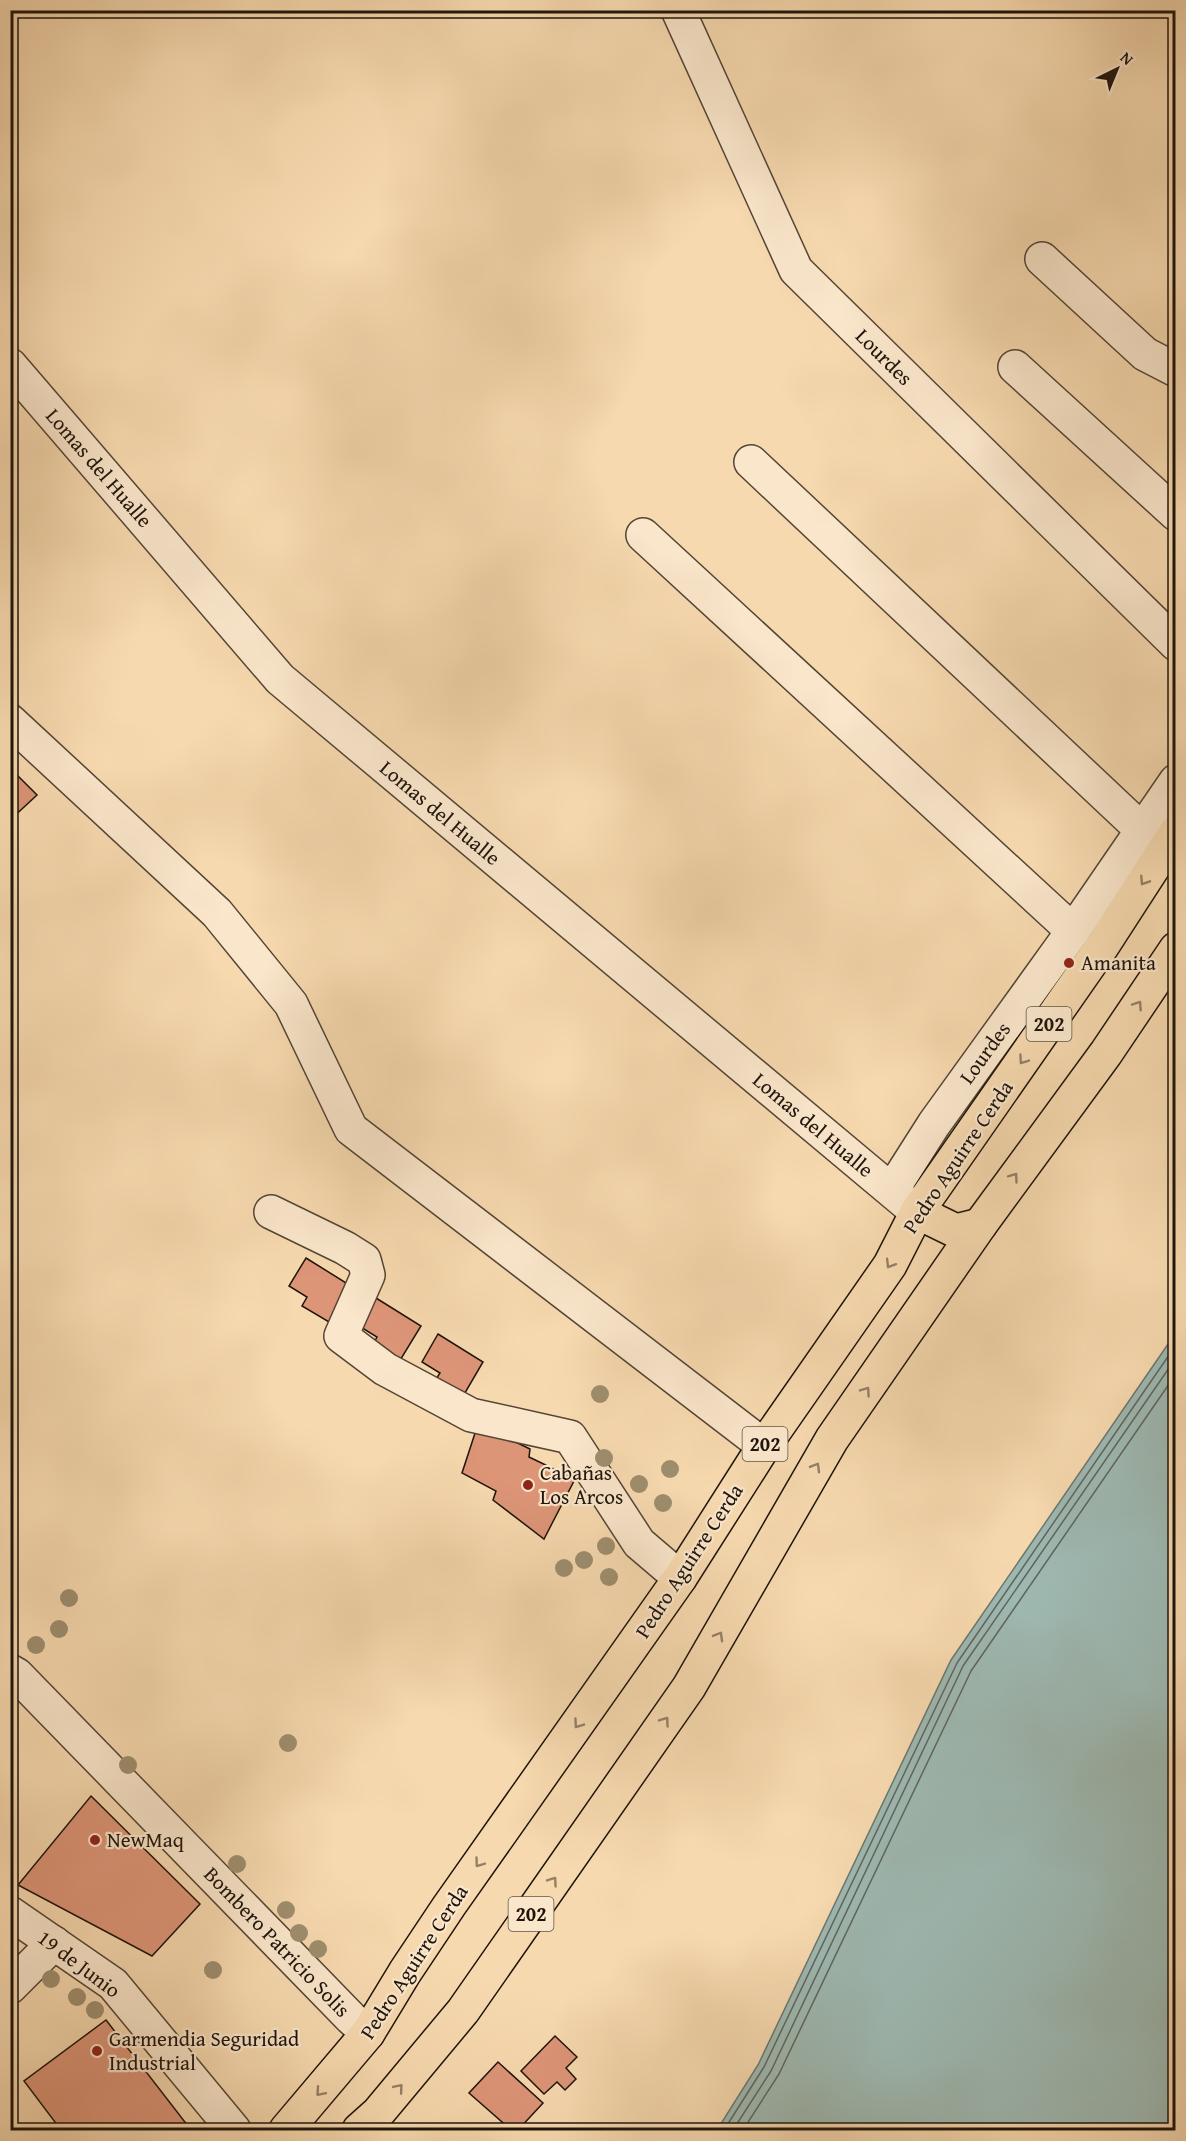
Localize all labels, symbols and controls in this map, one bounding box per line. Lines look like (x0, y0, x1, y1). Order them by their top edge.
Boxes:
north arrow (1087, 39, 1147, 99)
text: N (1115, 46, 1140, 71)
street label: Lourdes (849, 321, 920, 392)
street label: Lomas del Hualle (39, 401, 160, 534)
street label: Lomas del Hualle (373, 753, 508, 873)
one-way arrow (1140, 874, 1151, 885)
place label: Amanita (1081, 947, 1156, 978)
marker: Amanita (1062, 956, 1076, 970)
one-way arrow (1131, 1000, 1142, 1011)
road number: 202 (1026, 1007, 1072, 1041)
street label: Lourdes (951, 1015, 1018, 1090)
one-way arrow (1019, 1053, 1030, 1064)
street label: Lomas del Hualle (746, 1065, 881, 1185)
street label: Pedro Aguirre Cerda (895, 1074, 1020, 1240)
one-way arrow (1007, 1173, 1018, 1184)
one-way arrow (885, 1258, 897, 1268)
one-way arrow (858, 1387, 870, 1397)
road number: 202 (742, 1427, 788, 1461)
place label: Cabañas Los Arcos (540, 1457, 623, 1512)
one-way arrow (809, 1463, 820, 1474)
street label: Pedro Aguirre Cerda (627, 1477, 750, 1644)
marker: Cabañas Los Arcos (521, 1478, 535, 1492)
one-way arrow (711, 1632, 723, 1642)
one-way arrow (574, 1717, 585, 1728)
one-way arrow (658, 1717, 669, 1728)
place label: NewMaq (107, 1824, 184, 1855)
marker: NewMaq (88, 1833, 102, 1847)
one-way arrow (476, 1857, 487, 1868)
street label: Bombero Patricio Solis (197, 1859, 358, 2024)
one-way arrow (546, 1877, 557, 1888)
street label: Pedro Aguirre Cerda (352, 1878, 475, 2045)
road number: 202 (508, 1897, 554, 1931)
street label: 19 de Junio (31, 1922, 127, 2005)
place label: Garmendia Seguridad Industrial (109, 2023, 300, 2078)
marker: Garmendia Seguridad Industrial (90, 2044, 104, 2058)
one-way arrow (392, 2084, 403, 2095)
one-way arrow (316, 2085, 327, 2096)

